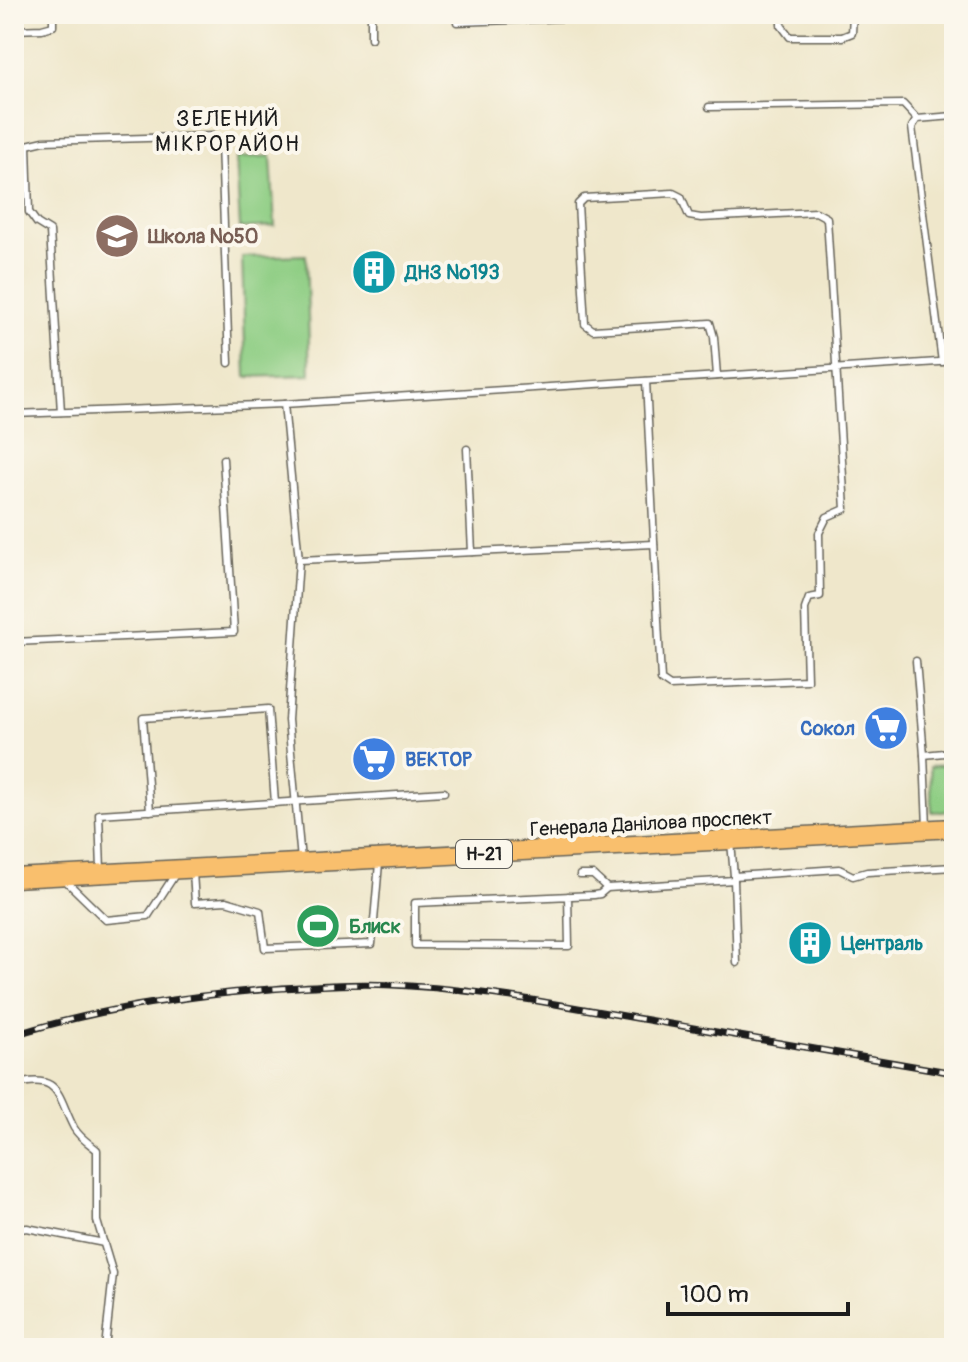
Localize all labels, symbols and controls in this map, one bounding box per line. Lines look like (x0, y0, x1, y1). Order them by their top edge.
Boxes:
district label: ЗЕЛЕНИЙ МІКРОРАЙОН (155, 105, 301, 158)
school or university icon: Школа №50 (93, 212, 141, 260)
place label: Школа №50 (147, 224, 258, 249)
building icon: ДНЗ №193 (350, 248, 398, 296)
place label: ДНЗ №193 (404, 260, 500, 285)
supermarket icon: Сокол (862, 704, 910, 752)
place label: Сокол (800, 716, 855, 741)
supermarket icon: ВЕКТОР (350, 735, 398, 783)
place label: ВЕКТОР (405, 747, 473, 772)
street label: Генерала Данілова проспект (529, 805, 773, 842)
road number: Н-21 (456, 840, 512, 868)
sports icon: Блиск (294, 902, 342, 950)
place label: Блиск (349, 914, 401, 939)
building icon: Централь (786, 919, 834, 967)
place label: Централь (841, 931, 924, 956)
scale bar (668, 1266, 848, 1316)
text: 100 m (680, 1280, 749, 1309)

